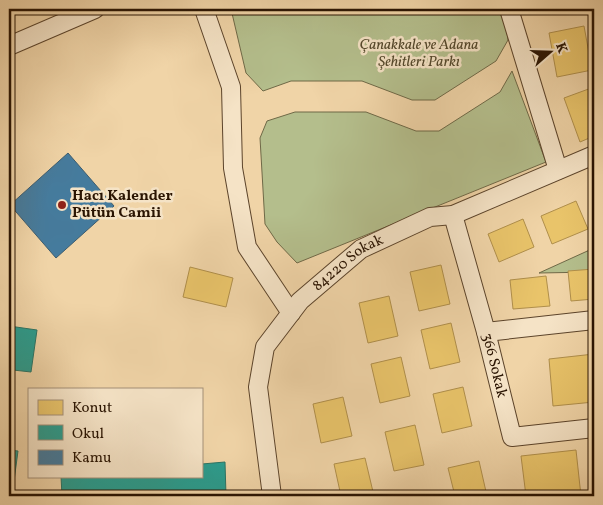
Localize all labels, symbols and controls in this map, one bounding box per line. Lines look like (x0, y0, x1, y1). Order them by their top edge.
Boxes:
north arrow (526, 28, 576, 78)
park label: Çanakkale ve Adana Şehitleri Parkı (360, 35, 478, 73)
text: K (550, 40, 571, 56)
place label: Hacı Kalender Pütün Camii (72, 186, 173, 224)
marker: Hacı Kalender Pütün Camii (56, 199, 68, 211)
street label: 84220 Sokak (308, 230, 387, 296)
street label: 366 Sokak (476, 331, 512, 400)
legend (28, 388, 202, 478)
text: Konut (72, 398, 112, 419)
text: Okul (72, 424, 104, 445)
text: Kamu (72, 448, 111, 469)

